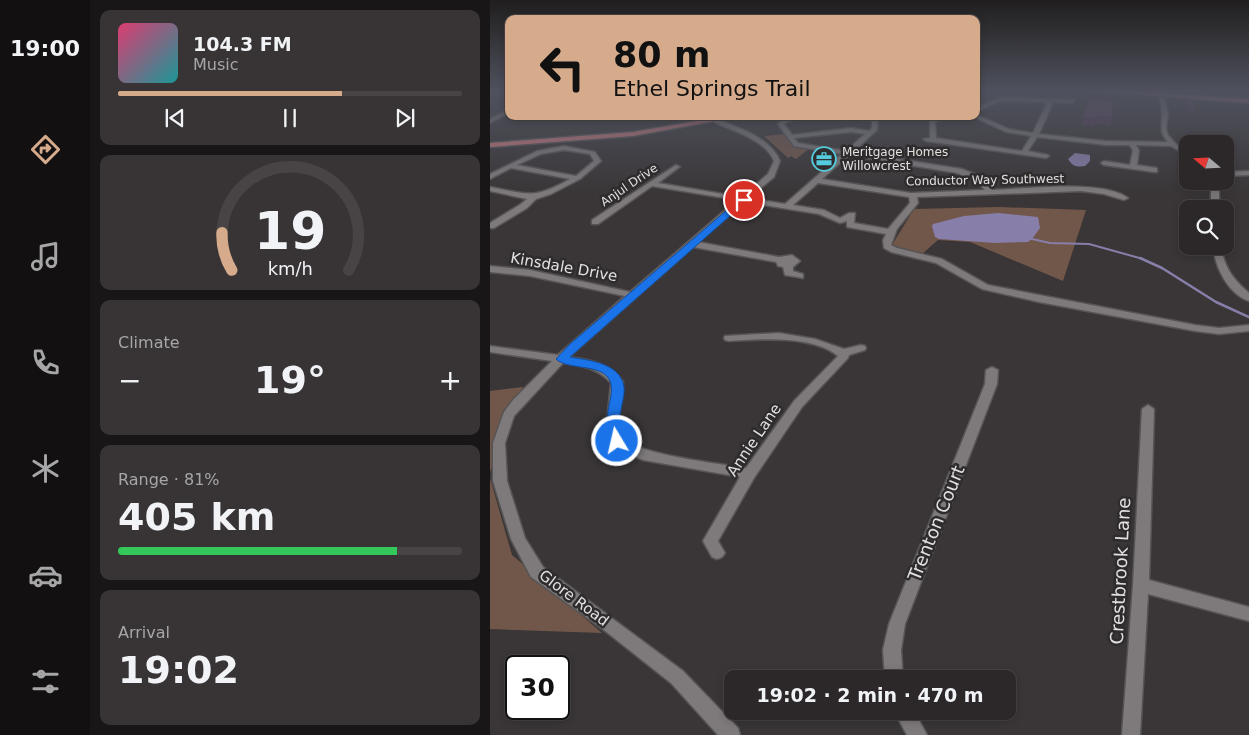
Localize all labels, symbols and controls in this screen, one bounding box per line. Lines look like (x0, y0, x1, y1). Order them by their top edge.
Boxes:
text: 104.3 FM (193, 33, 292, 55)
icon: left (530, 35, 595, 100)
text: 80 m (613, 35, 710, 75)
text: 19:00 (10, 36, 80, 61)
text: Music (193, 55, 239, 74)
text: Ethel Springs Trail (613, 76, 811, 101)
icon: previous (161, 104, 189, 132)
icon: pause (276, 104, 304, 132)
icon: next (391, 104, 419, 132)
icon: directions (28, 132, 63, 167)
north arrow (1179, 135, 1234, 190)
map controls (1179, 135, 1234, 255)
place label: Meritgage Homes Willowcrest (842, 145, 948, 173)
office icon: Meritgage Homes Willowcrest (811, 146, 837, 172)
street label: Anjul Drive (598, 161, 660, 209)
street label: Conductor Way Southwest (906, 172, 1065, 188)
pin (723, 179, 765, 221)
icon: arrive (730, 186, 758, 214)
button: search (1179, 200, 1234, 255)
text: 19 (254, 201, 326, 261)
icon: music (28, 239, 63, 274)
street label: Kinsdale Drive (509, 249, 619, 285)
text: km/h (267, 258, 313, 279)
text: Climate (118, 333, 180, 352)
icon: phone (28, 345, 63, 380)
text: 19° (254, 358, 326, 402)
text: − (118, 364, 141, 397)
text: + (439, 364, 462, 397)
street label: Annie Lane (723, 400, 785, 480)
position arrow (590, 414, 642, 466)
icon: climate (28, 451, 63, 486)
street label: Trenton Court (903, 462, 969, 585)
text: Range · 81% (118, 470, 220, 489)
text: 405 km (118, 495, 275, 539)
street label: Crestbrook Lane (1106, 497, 1134, 645)
icon: car (28, 558, 63, 593)
street label: Glore Road (536, 566, 612, 630)
text: Arrival (118, 623, 170, 642)
text: 19:02 (118, 648, 239, 692)
speed limit sign: 30 (505, 655, 570, 720)
icon: filters (28, 664, 63, 699)
text: 19:02 · 2 min · 470 m (756, 684, 984, 706)

